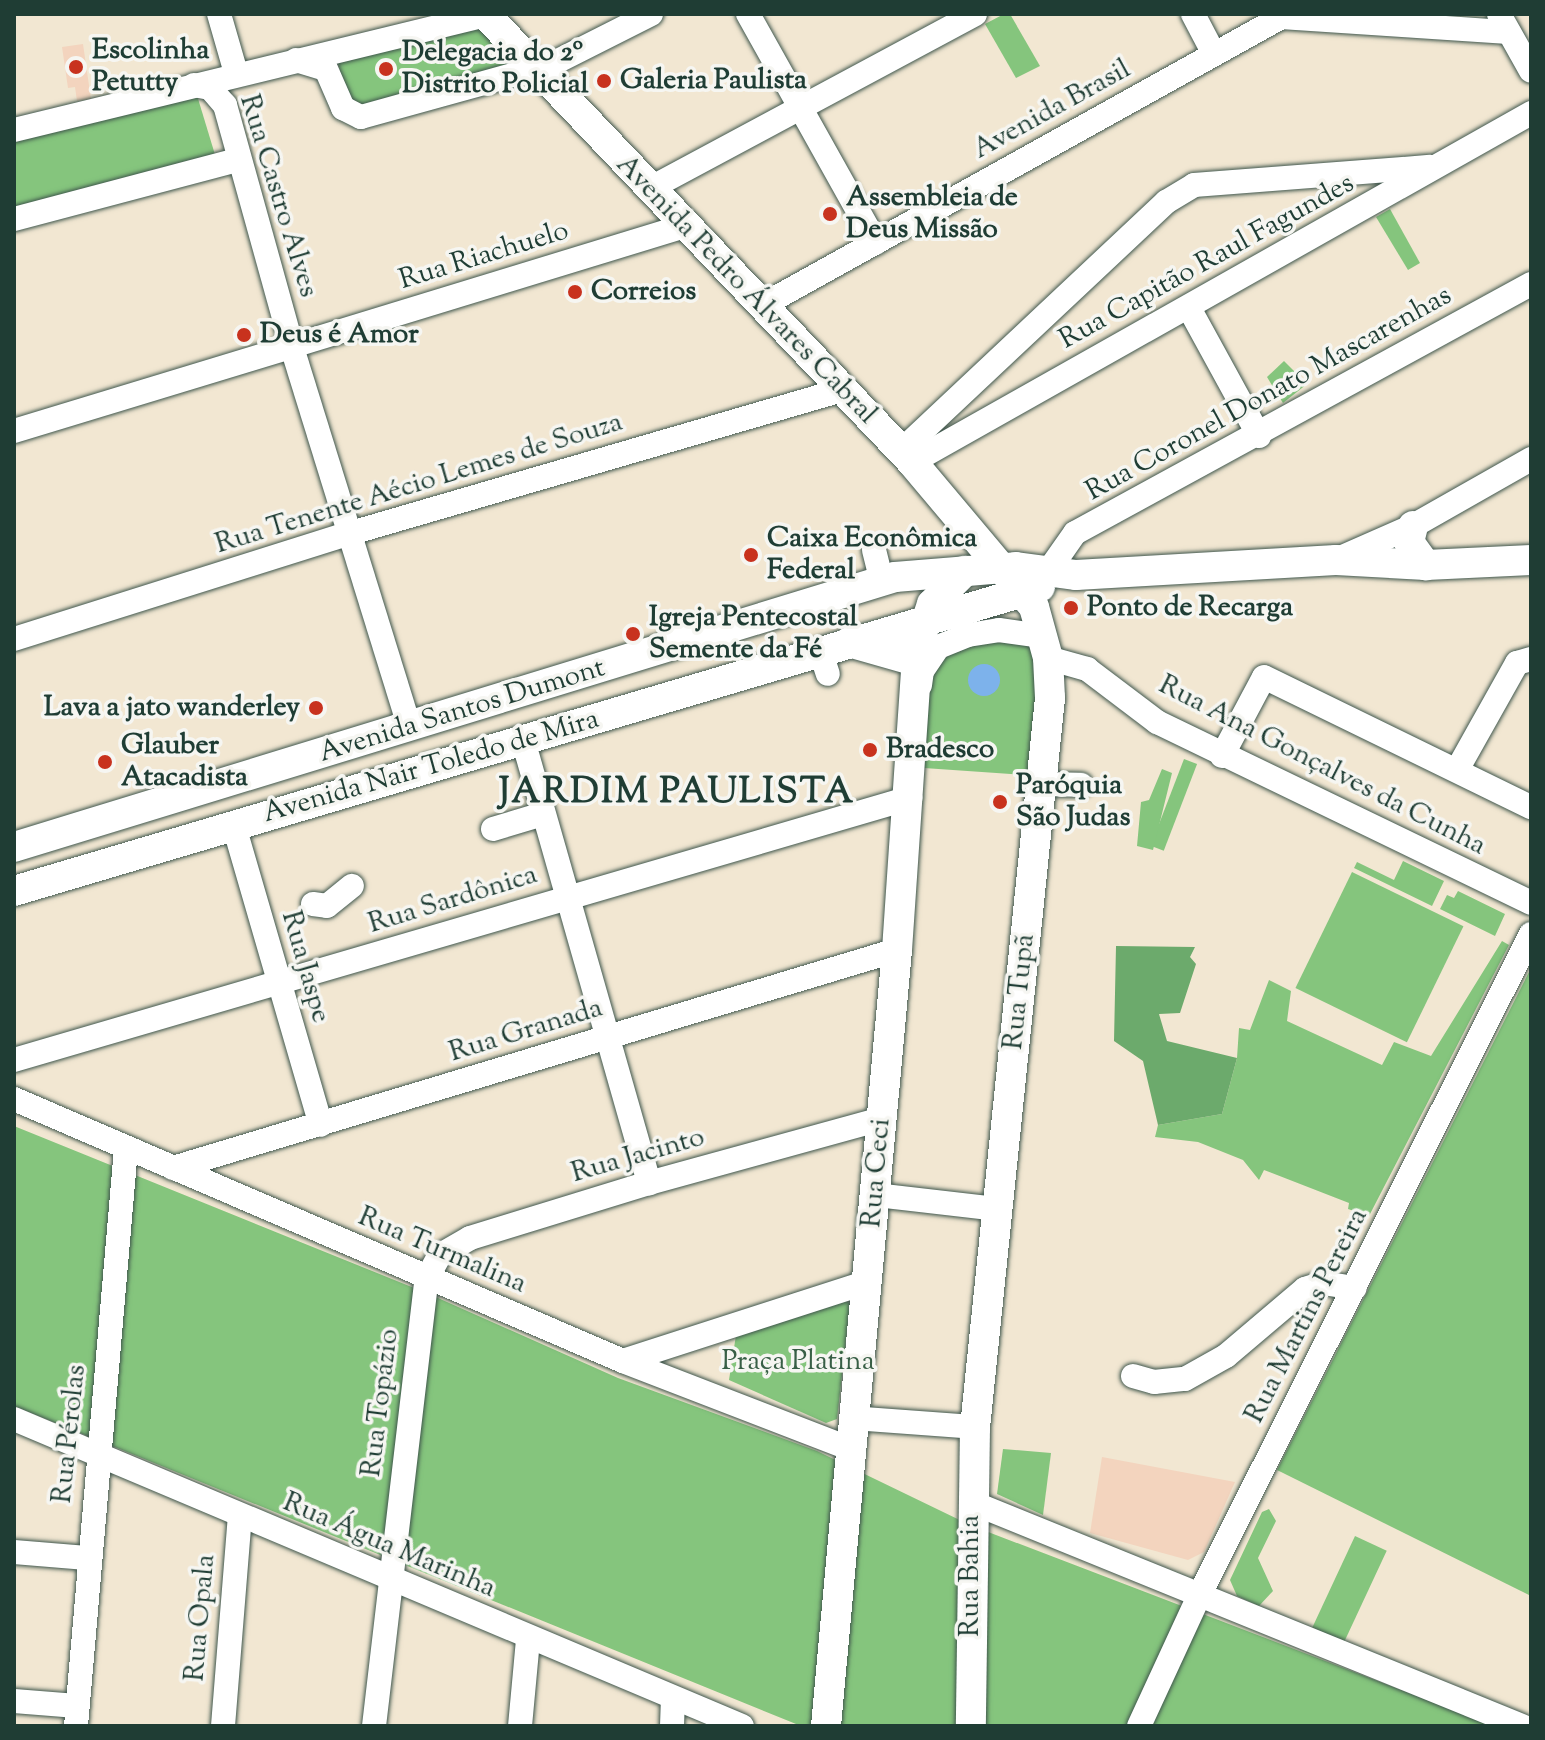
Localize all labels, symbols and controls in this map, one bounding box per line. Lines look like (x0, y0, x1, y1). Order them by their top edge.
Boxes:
place label: Escolinha Petutty (92, 34, 209, 100)
place label: Delegacia do 2º Distrito Policial (402, 36, 589, 102)
street label: Avenida Brasil (967, 53, 1137, 167)
marker: Escolinha Petutty (67, 58, 85, 76)
marker: Delegacia do 2º Distrito Policial (377, 60, 395, 78)
place label: Galeria Paulista (620, 64, 807, 98)
marker: Galeria Paulista (595, 72, 613, 90)
street label: Rua Castro Alves (231, 91, 325, 301)
street label: Avenida Pedro Álvares Cabral (608, 148, 884, 432)
street label: Rua Capitão Raul Fagundes (1054, 167, 1360, 357)
place label: Assembleia de Deus Missão (846, 181, 1018, 247)
marker: Assembleia de Deus Missão (821, 205, 839, 223)
street label: Rua Riachuelo (395, 214, 573, 298)
place label: Correios (591, 275, 696, 309)
street label: Rua Coronel Donato Mascarenhas (1080, 279, 1458, 509)
marker: Correios (566, 283, 584, 301)
place label: Deus é Amor (260, 318, 419, 352)
marker: Deus é Amor (235, 326, 253, 344)
street label: Rua Tenente Aécio Lemes de Souza (211, 406, 627, 562)
place label: Caixa Econômica Federal (767, 522, 977, 588)
marker: Caixa Econômica Federal (742, 546, 760, 564)
place label: Ponto de Recarga (1087, 591, 1293, 625)
marker: Ponto de Recarga (1062, 599, 1080, 617)
place label: Igreja Pentecostal Semente da Fé (649, 601, 858, 667)
marker: Igreja Pentecostal Semente da Fé (624, 625, 642, 643)
street label: Avenida Santos Dumont (315, 651, 609, 771)
street label: Rua Ana Gonçalves da Cunha (1153, 669, 1491, 863)
place label: Lava a jato wanderley (44, 691, 300, 725)
marker: Lava a jato wanderley (307, 699, 325, 717)
street label: Avenida Nair Toledo de Mira (259, 703, 603, 831)
place label: Glauber Atacadista (121, 729, 248, 795)
place label: Bradesco (886, 733, 994, 767)
marker: Bradesco (861, 741, 879, 759)
marker: Glauber Atacadista (96, 753, 114, 771)
place label: Paróquia São Judas (1016, 769, 1130, 835)
district label: JARDIM PAULISTA (499, 772, 855, 816)
marker: Paróquia São Judas (991, 793, 1009, 811)
street label: Rua Sardônica (365, 858, 541, 942)
street label: Rua Jaspe (273, 907, 337, 1027)
street label: Rua Tupã (997, 933, 1043, 1051)
street label: Rua Granada (445, 992, 607, 1070)
street label: Rua Ceci (855, 1117, 899, 1229)
street label: Rua Jacinto (568, 1121, 708, 1191)
street label: Rua Turmalina (353, 1200, 531, 1302)
street label: Rua Martins Pereira (1238, 1203, 1376, 1429)
street label: Rua Topázio (355, 1327, 407, 1479)
park label: Praça Platina (721, 1345, 875, 1379)
street label: Rua Pérolas (46, 1363, 94, 1505)
street label: Rua Água Marinha (278, 1486, 500, 1606)
street label: Rua Bahia (954, 1515, 988, 1637)
street label: Rua Opala (179, 1553, 223, 1683)

